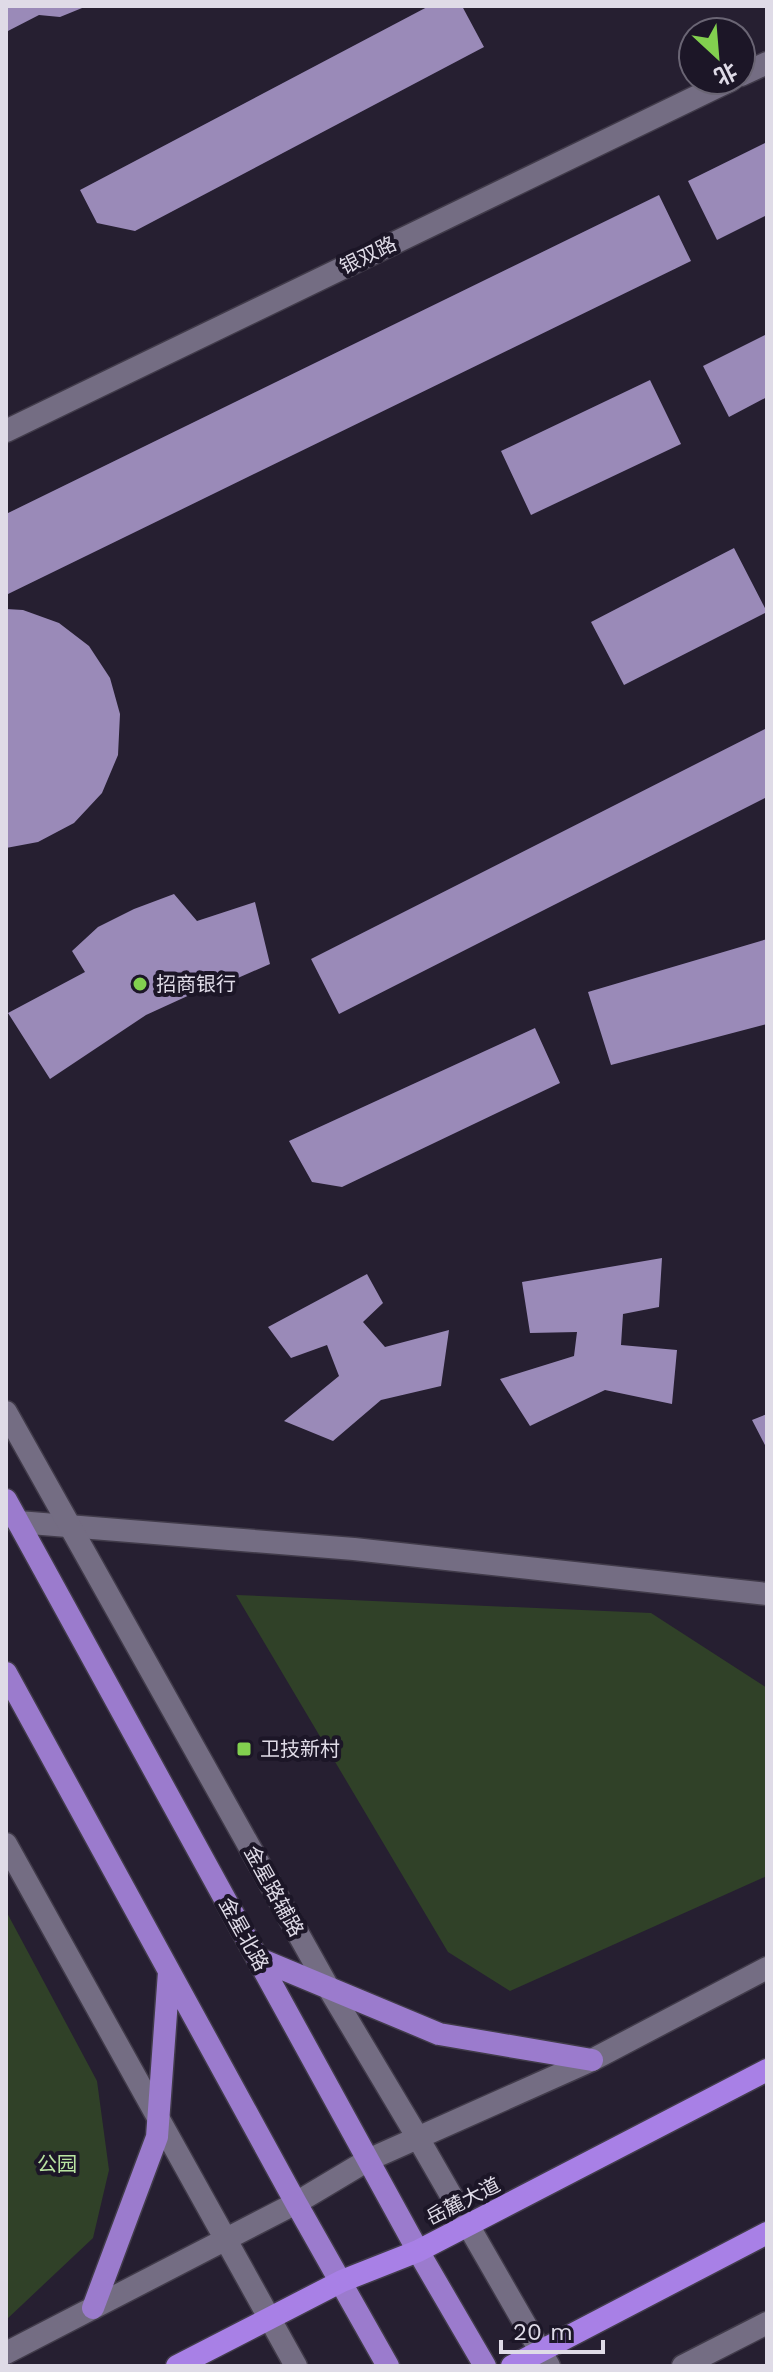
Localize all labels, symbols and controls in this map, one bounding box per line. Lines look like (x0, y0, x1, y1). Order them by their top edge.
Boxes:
north arrow (677, 16, 757, 96)
text: 北 (710, 57, 741, 90)
street label: 银双路 (336, 231, 400, 279)
place label: 招商银行 (156, 972, 236, 996)
marker: 招商银行 (131, 975, 149, 993)
place label: 卫技新村 (260, 1737, 340, 1761)
marker: 卫技新村 (235, 1740, 253, 1758)
street label: 金星路辅路 (239, 1841, 309, 1941)
street label: 金星北路 (214, 1893, 274, 1975)
park label: 公园 (37, 2152, 77, 2176)
street label: 岳麓大道 (422, 2172, 504, 2230)
scale bar (501, 2304, 603, 2354)
text: 20 m (513, 2318, 573, 2346)

